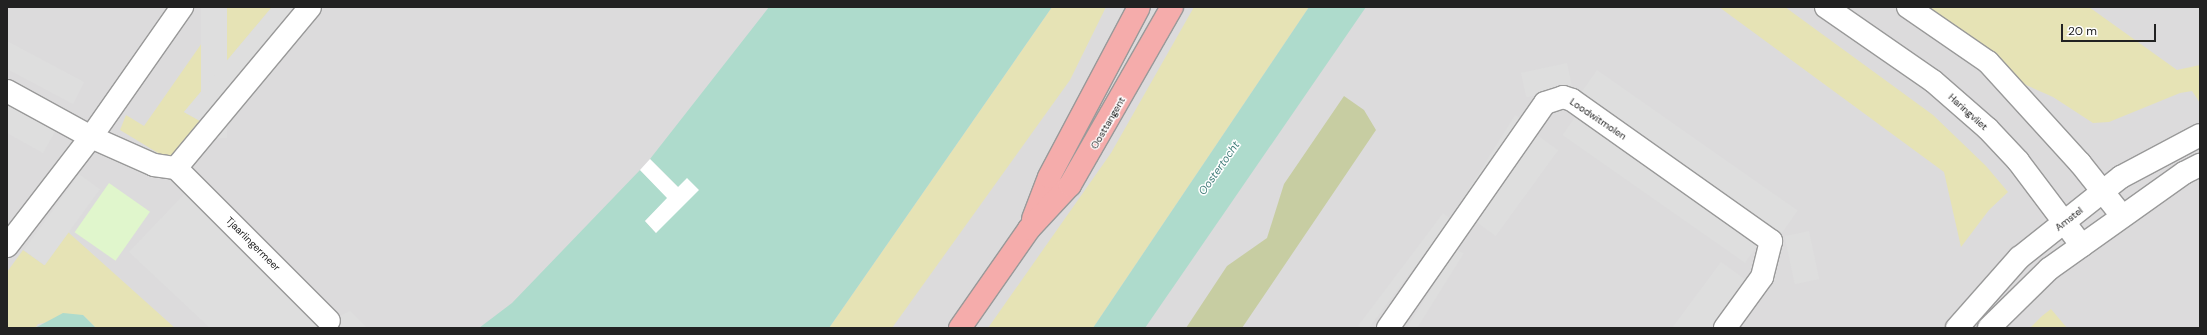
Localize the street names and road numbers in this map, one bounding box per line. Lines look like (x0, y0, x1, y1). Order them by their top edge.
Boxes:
street label: Haringvliet (1946, 91, 1990, 133)
street label: Oosttangent (1088, 95, 1128, 151)
street label: Loodwitmolen (1567, 96, 1629, 142)
street label: Amstel (2053, 204, 2085, 234)
street label: Tjaarlingermeer (223, 214, 283, 274)

